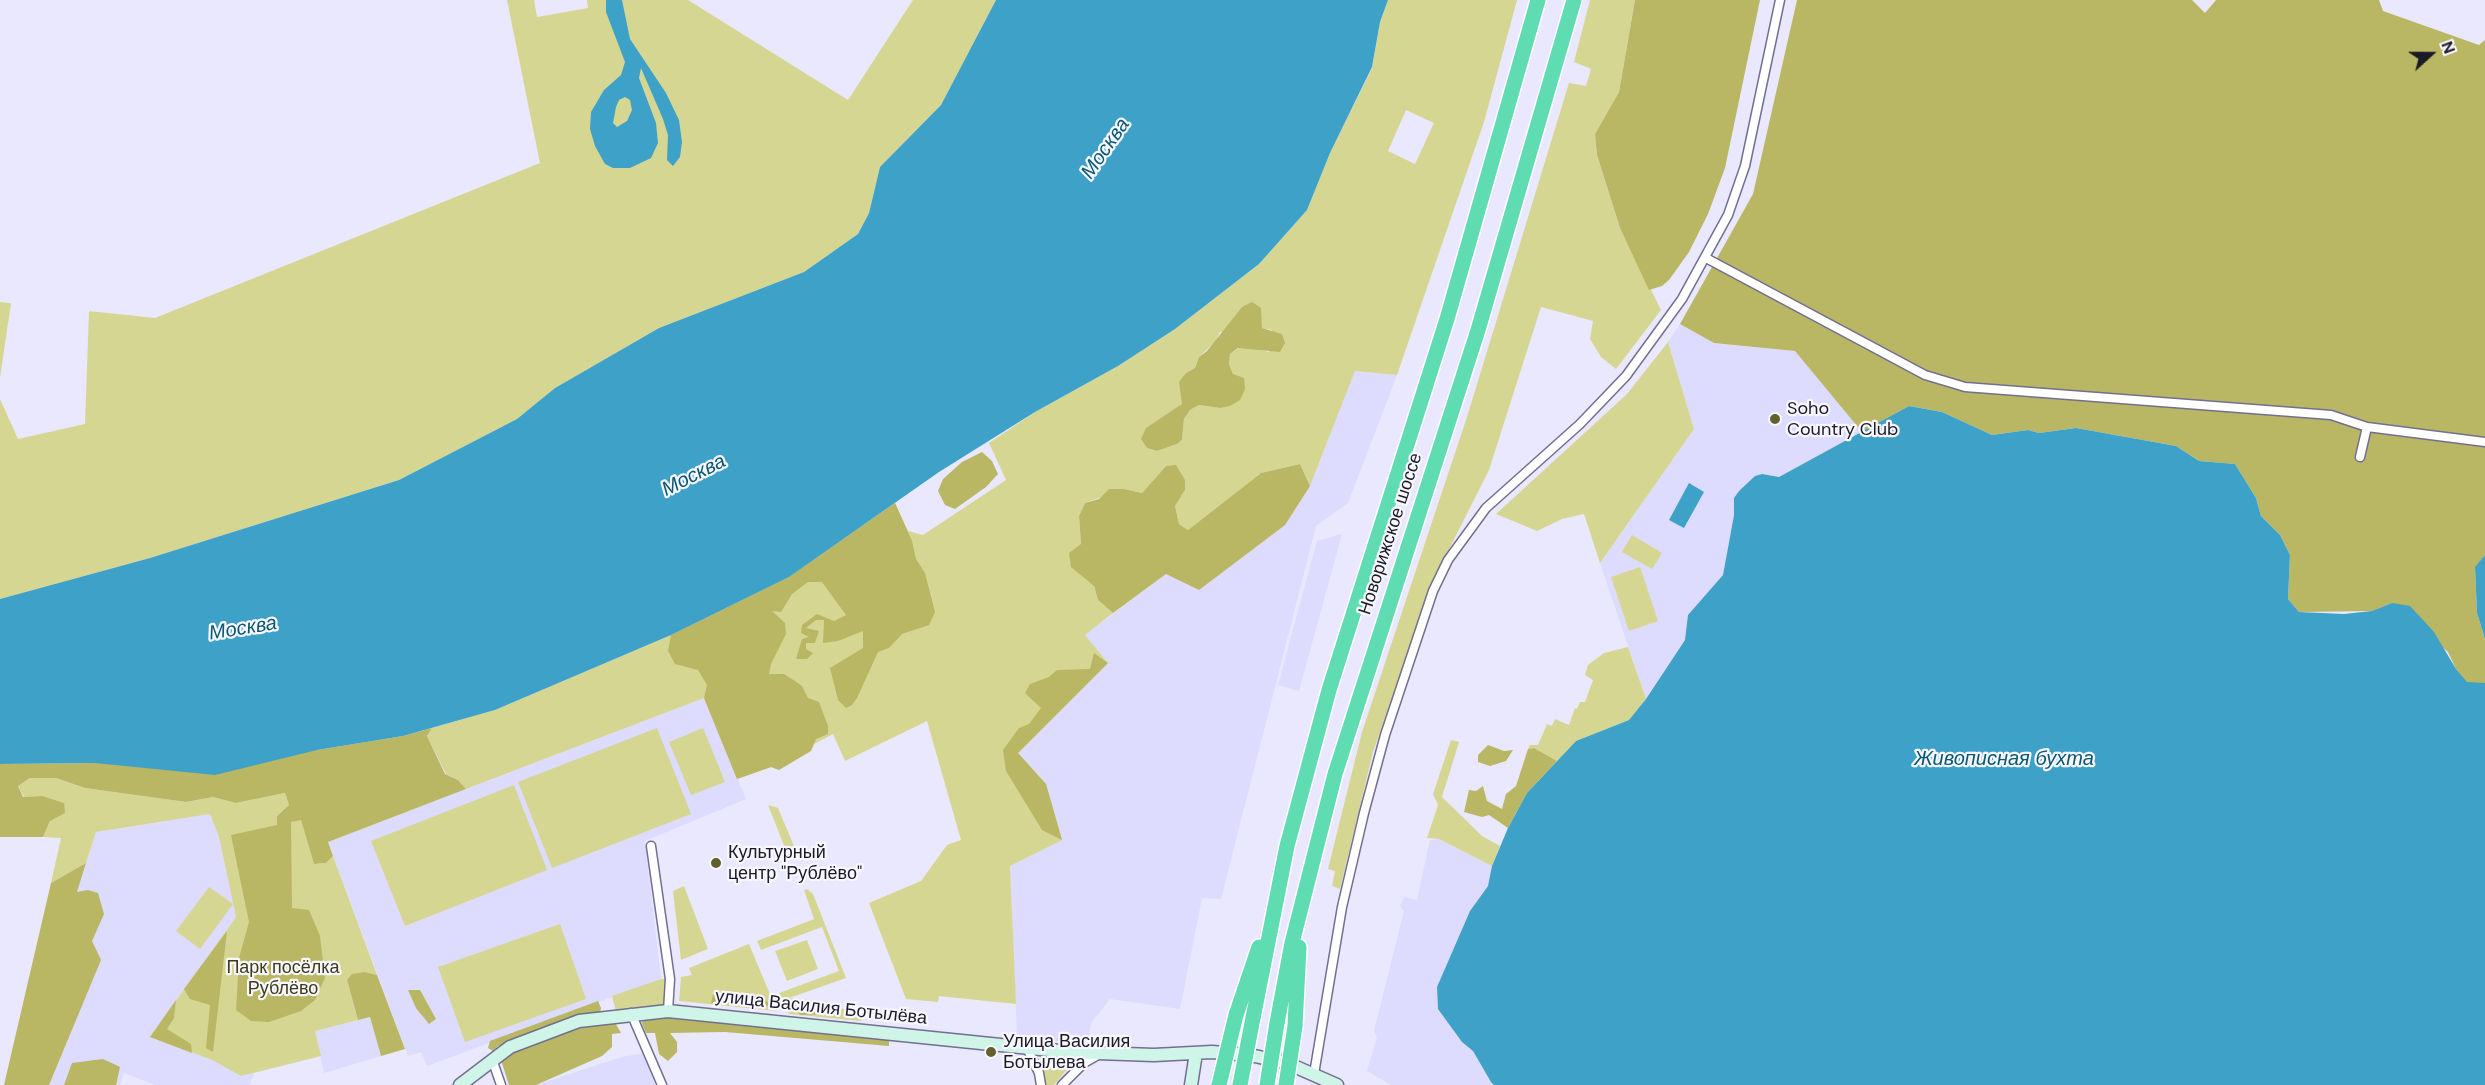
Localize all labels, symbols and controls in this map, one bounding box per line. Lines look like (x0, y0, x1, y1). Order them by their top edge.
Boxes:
north arrow (2401, 24, 2461, 84)
text: N (2436, 38, 2460, 57)
water label: Москва (1077, 114, 1135, 184)
place label: Soho Country Club (1787, 398, 1898, 440)
marker: Soho Country Club (1768, 412, 1782, 426)
water label: Москва (658, 450, 730, 502)
street label: Новорижское шоссе (1355, 450, 1427, 618)
water label: Москва (207, 612, 279, 646)
water label: Живописная бухта (1914, 748, 2094, 772)
place label: Культурный центр "Рублёво" (728, 842, 862, 884)
marker: Культурный центр "Рублёво" (709, 856, 723, 870)
park label: Парк посёлка Рублёво (226, 957, 340, 1000)
street label: улица Василия Ботылёва (714, 986, 928, 1030)
place label: Улица Василия Ботылева (1003, 1031, 1130, 1074)
marker: Улица Василия Ботылева (984, 1045, 998, 1059)

